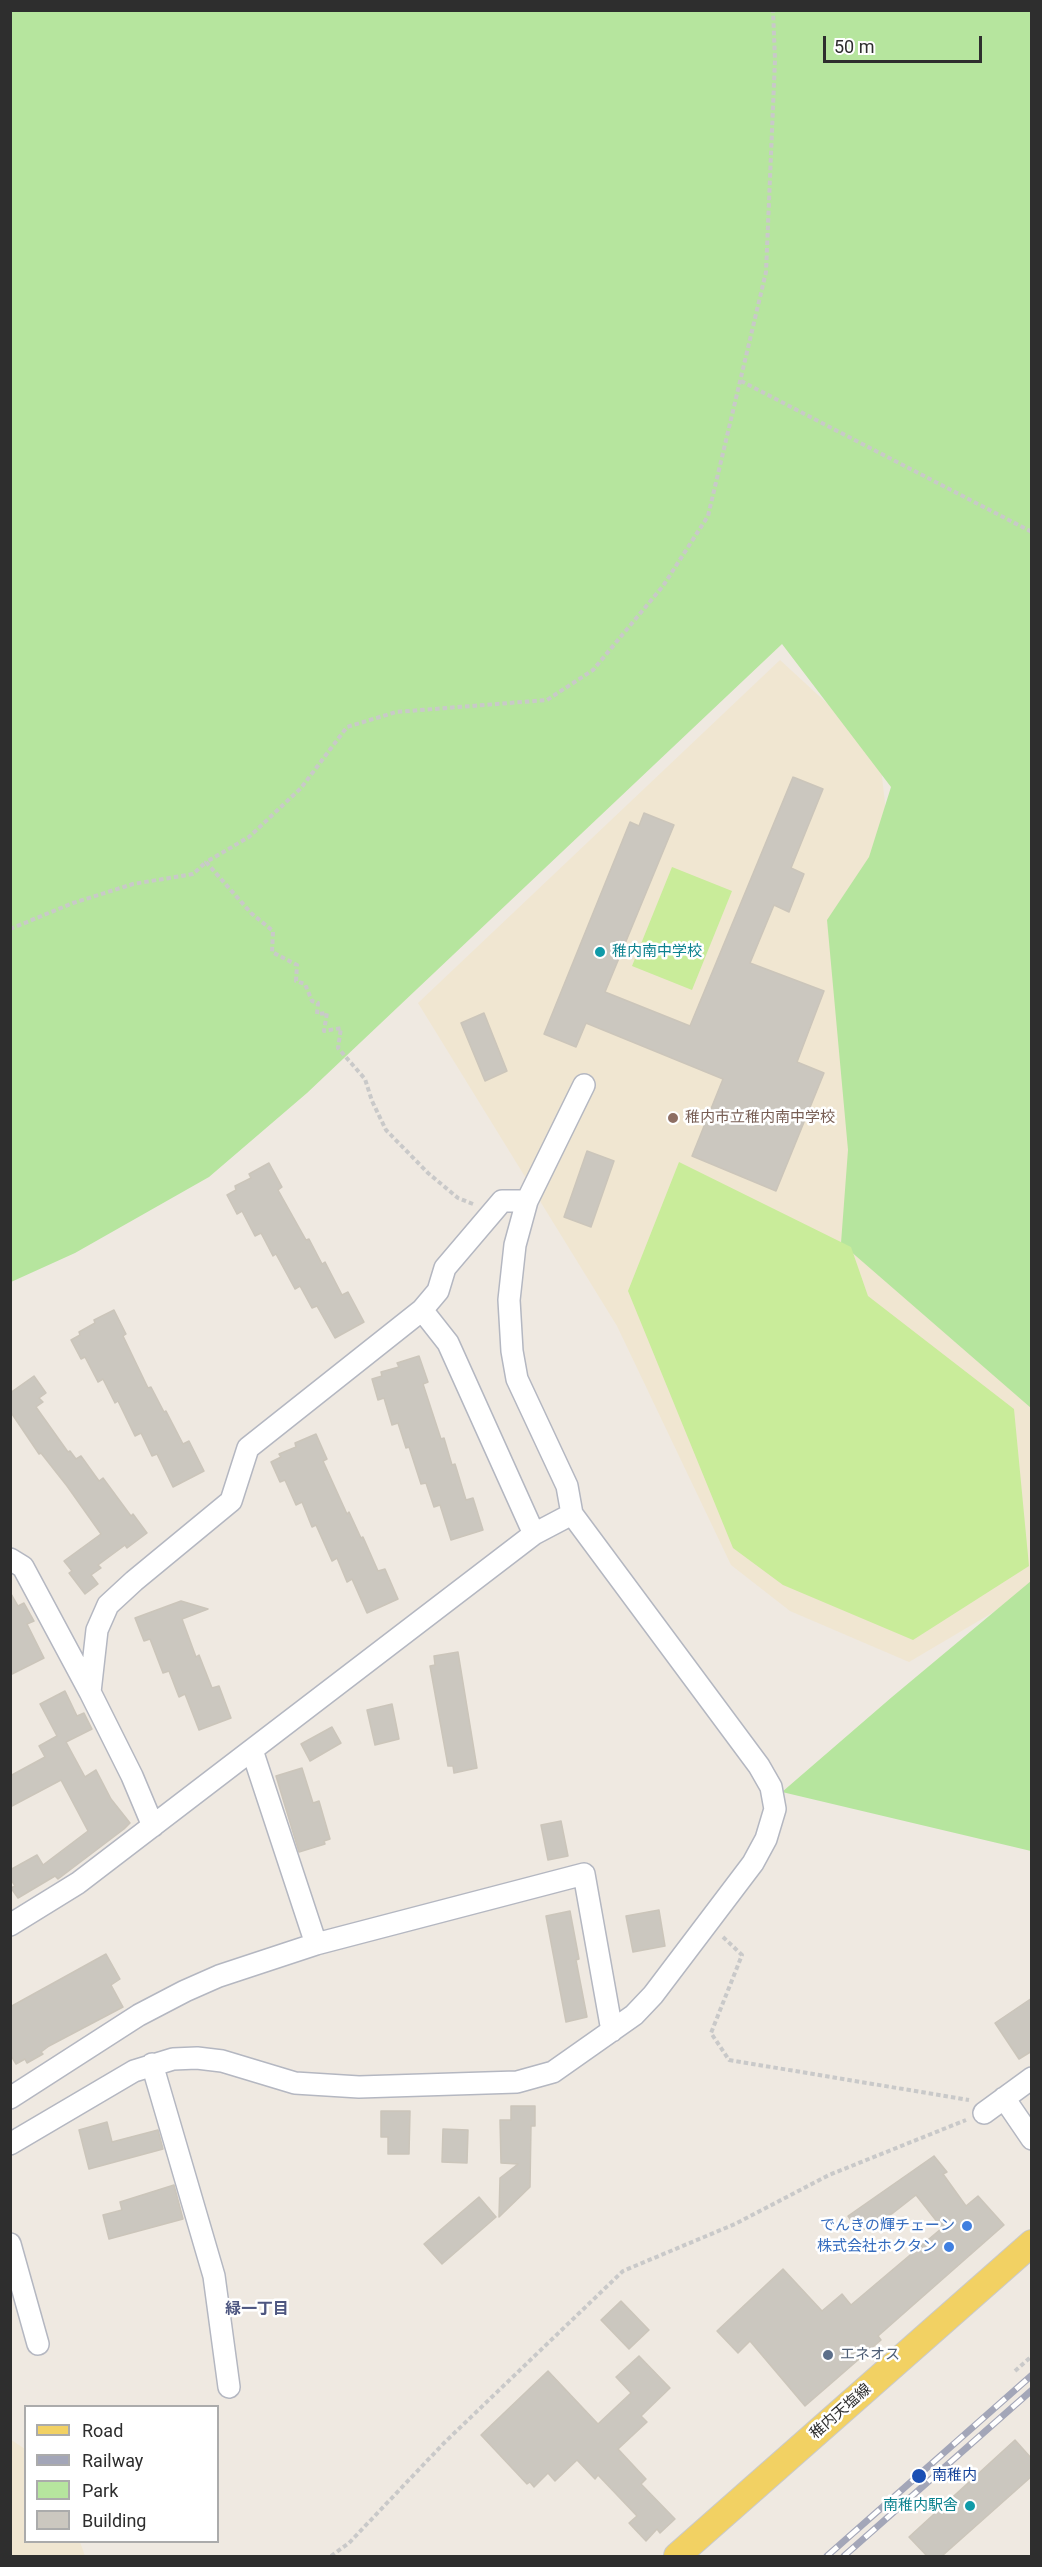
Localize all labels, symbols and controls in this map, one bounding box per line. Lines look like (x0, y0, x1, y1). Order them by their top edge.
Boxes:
scale bar (826, 24, 985, 62)
text: 50 m (834, 36, 874, 57)
place label: 稚内南中学校 (612, 943, 702, 961)
marker: 稚内南中学校 (593, 945, 607, 959)
place label: 稚内市立稚内南中学校 (685, 1109, 835, 1127)
marker: 稚内市立稚内南中学校 (666, 1111, 680, 1125)
place label: でんきの輝チェーン (820, 2217, 955, 2235)
marker: でんきの輝チェーン (960, 2219, 974, 2233)
place label: 株式会社ホクタン (817, 2238, 937, 2256)
marker: 株式会社ホクタン (942, 2240, 956, 2254)
district label: 緑一丁目 (225, 2300, 289, 2320)
place label: エネオス (840, 2346, 900, 2364)
marker: エネオス (821, 2348, 835, 2362)
street label: 稚内天塩線 (807, 2381, 875, 2443)
legend (24, 2405, 219, 2543)
text: Road (82, 2420, 123, 2441)
text: Railway (82, 2450, 143, 2471)
marker: 南稚内 (910, 2467, 928, 2485)
place label: 南稚内 (932, 2467, 977, 2485)
text: Park (82, 2480, 118, 2501)
place label: 南稚内駅舎 (883, 2497, 958, 2515)
marker: 南稚内駅舎 (963, 2499, 977, 2513)
text: Building (82, 2510, 146, 2531)

